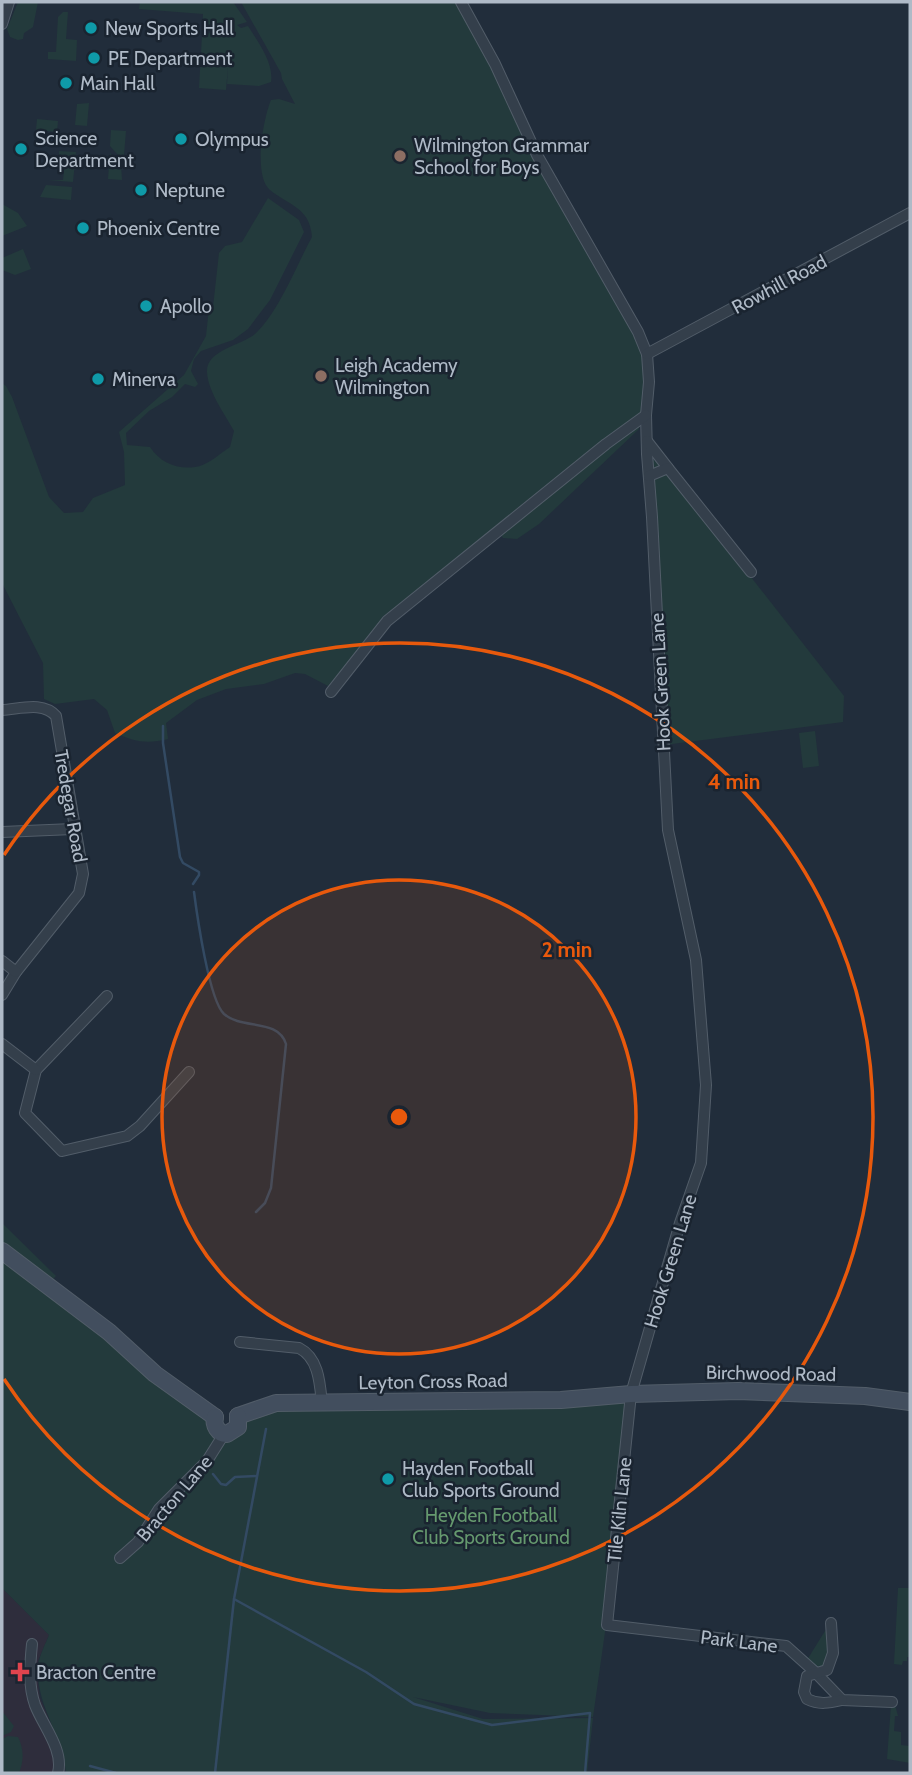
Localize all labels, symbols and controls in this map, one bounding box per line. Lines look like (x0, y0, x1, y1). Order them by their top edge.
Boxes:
place label: New Sports Hall (105, 17, 234, 40)
marker: New Sports Hall (83, 20, 99, 36)
place label: PE Department (108, 47, 233, 70)
marker: PE Department (86, 50, 102, 66)
place label: Main Hall (80, 72, 155, 95)
marker: Main Hall (58, 75, 74, 91)
place label: Science Department (35, 127, 134, 172)
place label: Olympus (195, 128, 269, 151)
marker: Olympus (173, 131, 189, 147)
place label: Wilmington Grammar School for Boys (414, 134, 589, 179)
marker: Science Department (13, 141, 29, 157)
marker: Wilmington Grammar School for Boys (392, 148, 408, 164)
place label: Neptune (155, 179, 225, 202)
marker: Neptune (133, 182, 149, 198)
place label: Phoenix Centre (97, 217, 220, 240)
marker: Phoenix Centre (75, 220, 91, 236)
street label: Rowhill Road (728, 250, 831, 319)
place label: Apollo (160, 295, 212, 318)
marker: Apollo (138, 298, 154, 314)
place label: Leigh Academy Wilmington (335, 354, 458, 399)
place label: Minerva (112, 368, 176, 391)
marker: Leigh Academy Wilmington (313, 368, 329, 384)
marker: Minerva (90, 371, 106, 387)
street label: Hook Green Lane (645, 612, 676, 752)
street label: Tredegar Road (49, 748, 92, 864)
text: 4 min (708, 769, 760, 794)
text: 2 min (542, 937, 592, 962)
centre of rings (387, 1105, 411, 1129)
street label: Hook Green Lane (639, 1191, 702, 1331)
street label: Birchwood Road (706, 1361, 836, 1386)
street label: Leyton Cross Road (358, 1369, 508, 1394)
street label: Bracton Lane (132, 1450, 217, 1546)
street label: Tile Kiln Lane (603, 1456, 637, 1564)
place label: Hayden Football Club Sports Ground (402, 1457, 560, 1502)
marker: Hayden Football Club Sports Ground (380, 1471, 396, 1487)
park label: Heyden Football Club Sports Ground (412, 1504, 570, 1549)
street label: Park Lane (699, 1625, 779, 1658)
place label: Bracton Centre (36, 1661, 156, 1684)
marker: Bracton Centre (10, 1662, 30, 1682)

